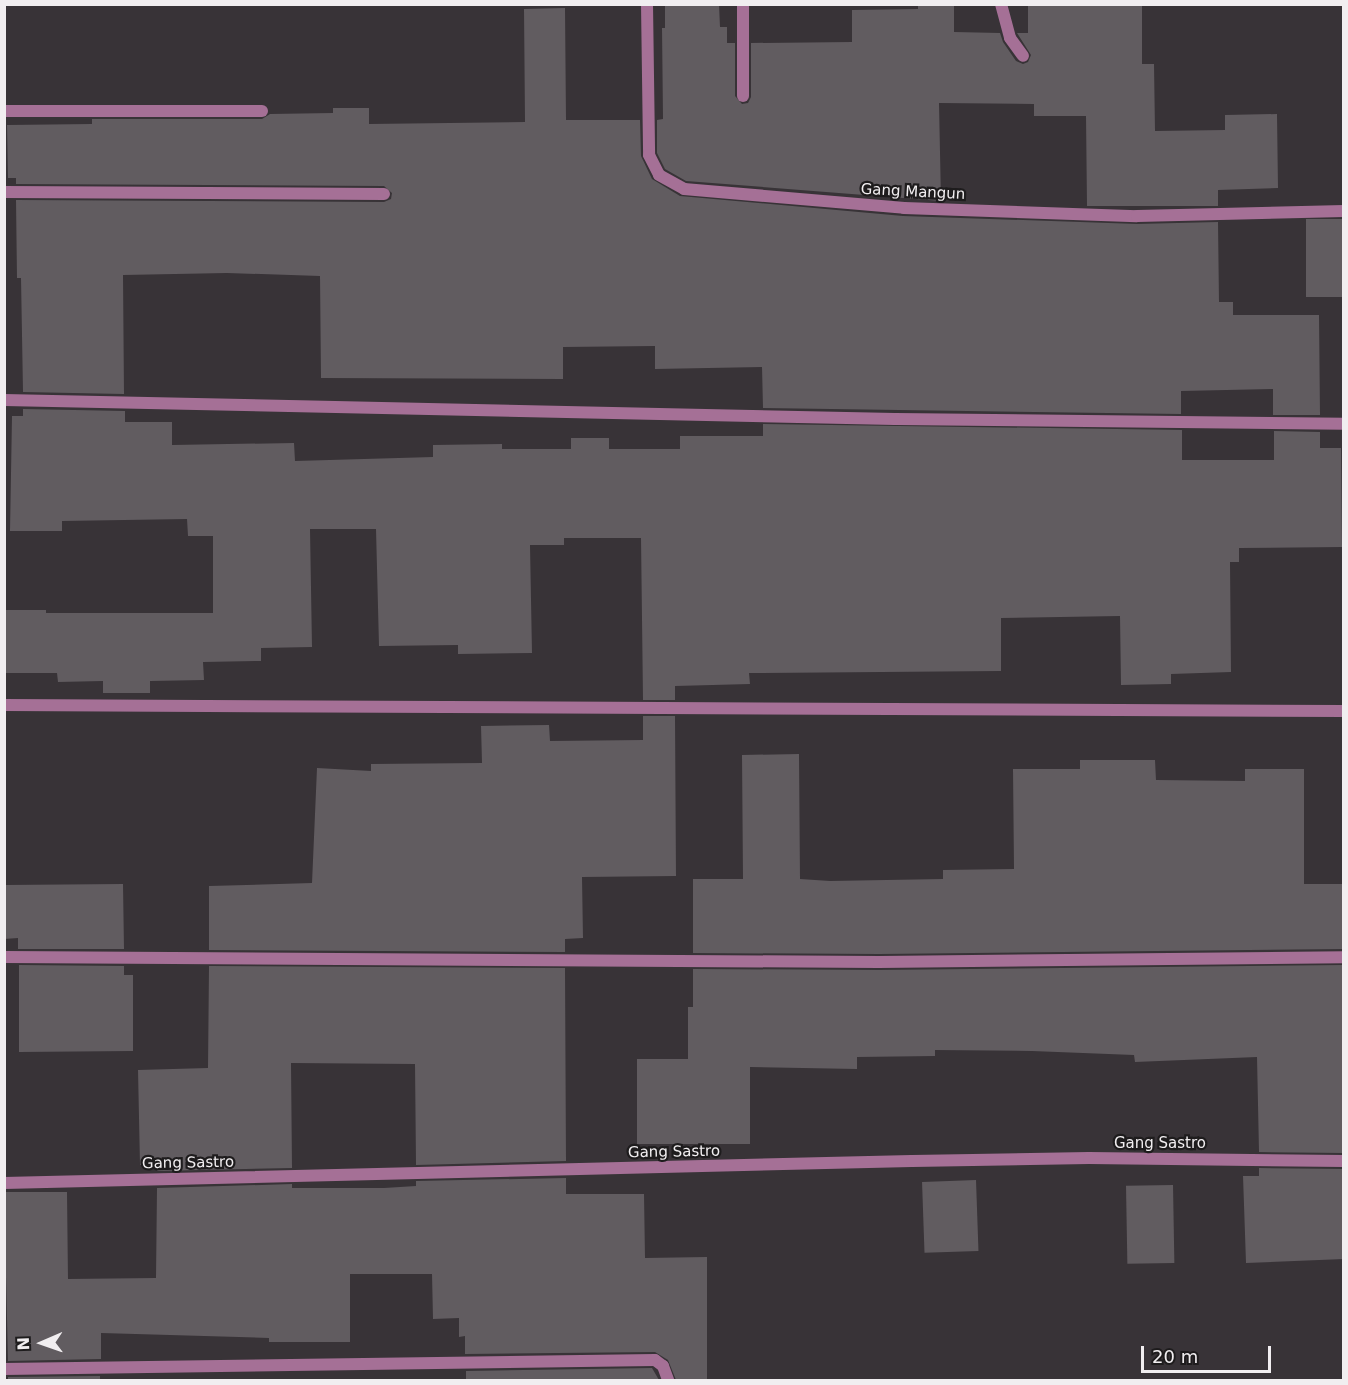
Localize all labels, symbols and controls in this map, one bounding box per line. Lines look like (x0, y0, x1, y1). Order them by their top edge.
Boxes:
street label: Gang Mangun (860, 180, 966, 204)
street label: Gang Sastro (1114, 1135, 1206, 1153)
street label: Gang Sastro (628, 1142, 720, 1162)
street label: Gang Sastro (142, 1153, 234, 1173)
north arrow (12, 1313, 72, 1373)
scale bar (1144, 1334, 1274, 1372)
text: N (14, 1337, 33, 1351)
text: 20 m (1152, 1346, 1198, 1367)

